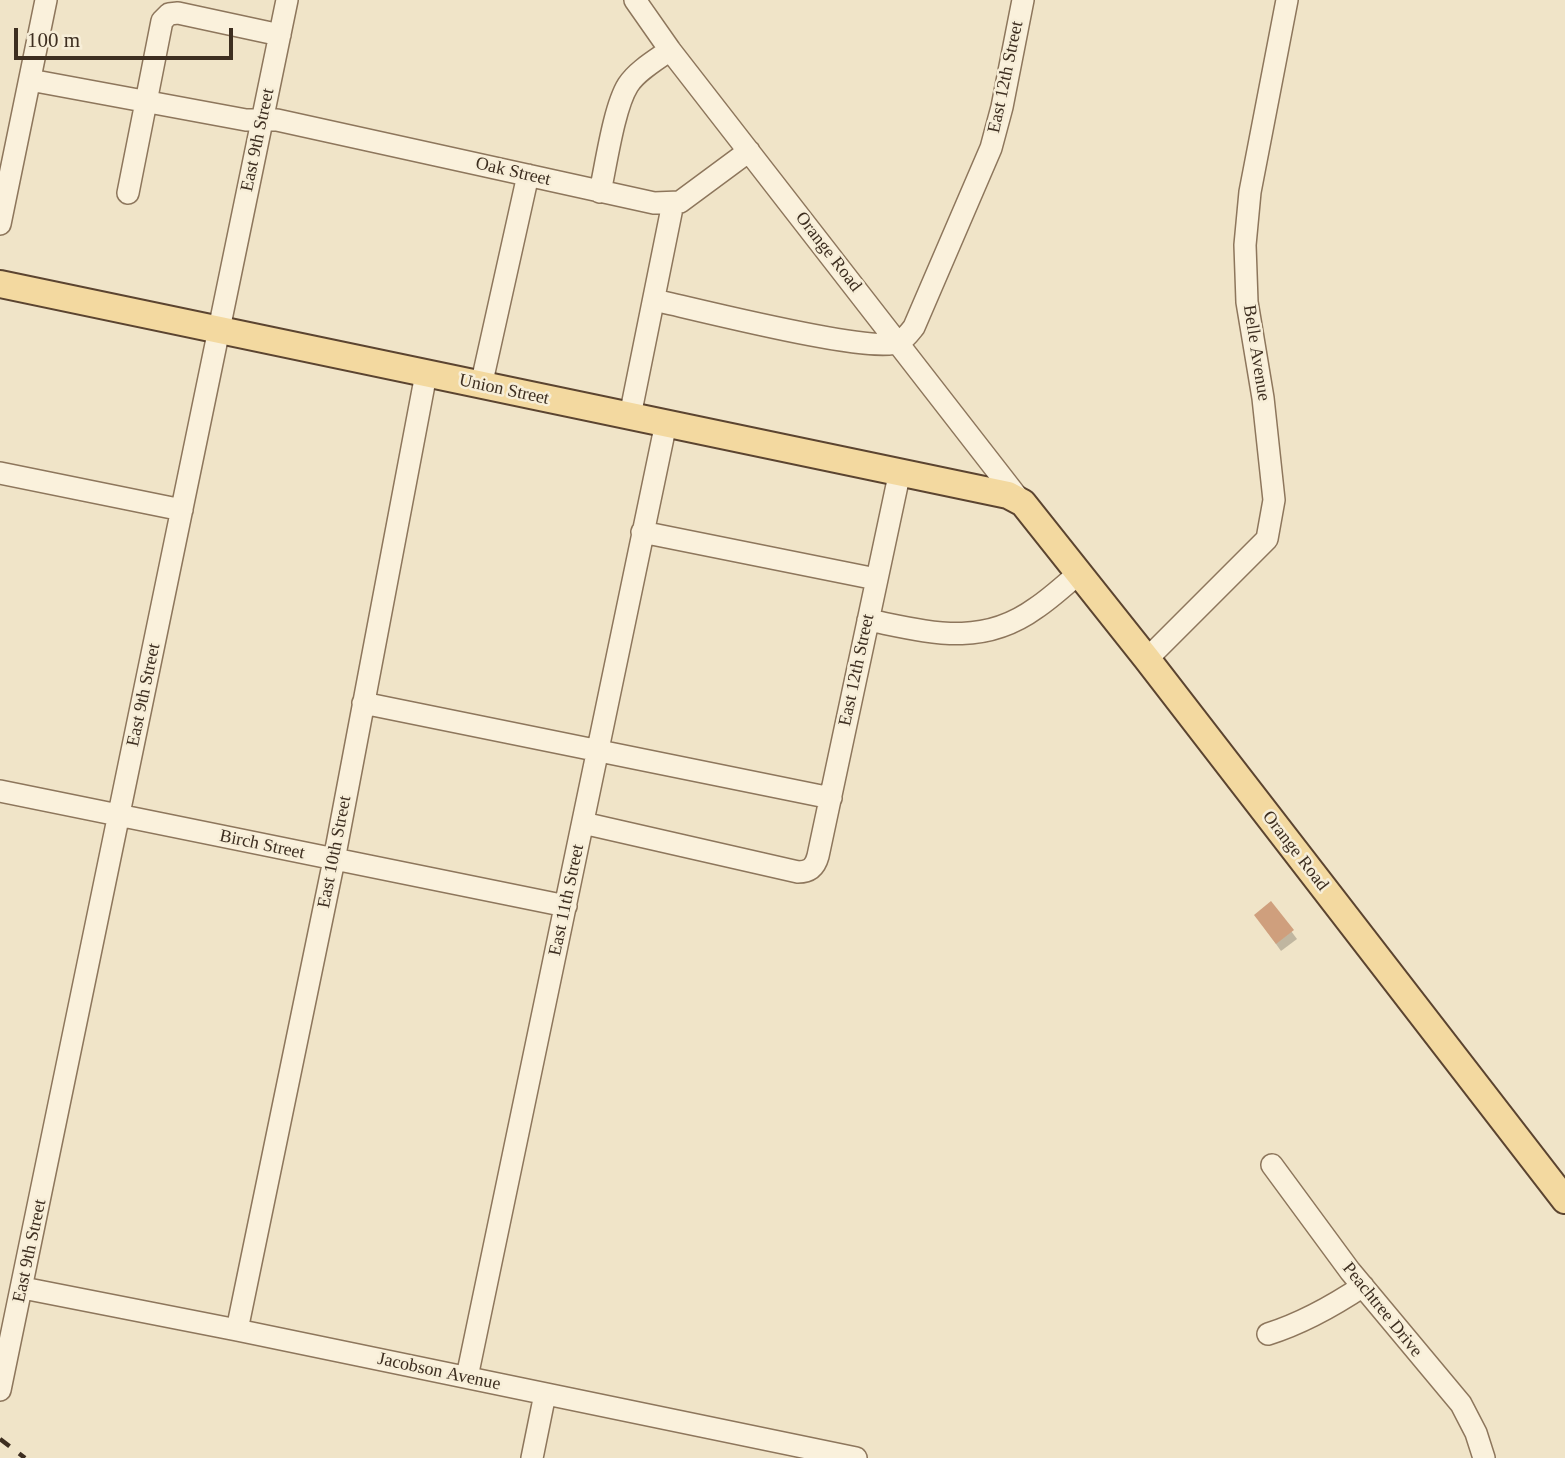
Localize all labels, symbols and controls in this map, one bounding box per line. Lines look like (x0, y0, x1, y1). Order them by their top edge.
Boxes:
scale bar (18, 14, 236, 58)
street label: East 12th Street (984, 19, 1028, 135)
text: 100 m (27, 28, 80, 52)
street label: East 9th Street (237, 86, 279, 194)
street label: Oak Street (473, 153, 553, 191)
street label: Orange Road (790, 208, 866, 296)
street label: Belle Avenue (1238, 303, 1274, 403)
street label: Union Street (457, 370, 551, 410)
street label: East 12th Street (835, 612, 879, 728)
street label: East 9th Street (123, 641, 165, 749)
street label: East 10th Street (314, 794, 356, 910)
street label: Orange Road (1257, 807, 1333, 895)
street label: Birch Street (217, 825, 307, 865)
street label: East 11th Street (545, 842, 589, 958)
street label: East 9th Street (9, 1197, 51, 1305)
street label: Peachtree Drive (1337, 1258, 1427, 1362)
street label: Jacobson Avenue (376, 1348, 502, 1396)

